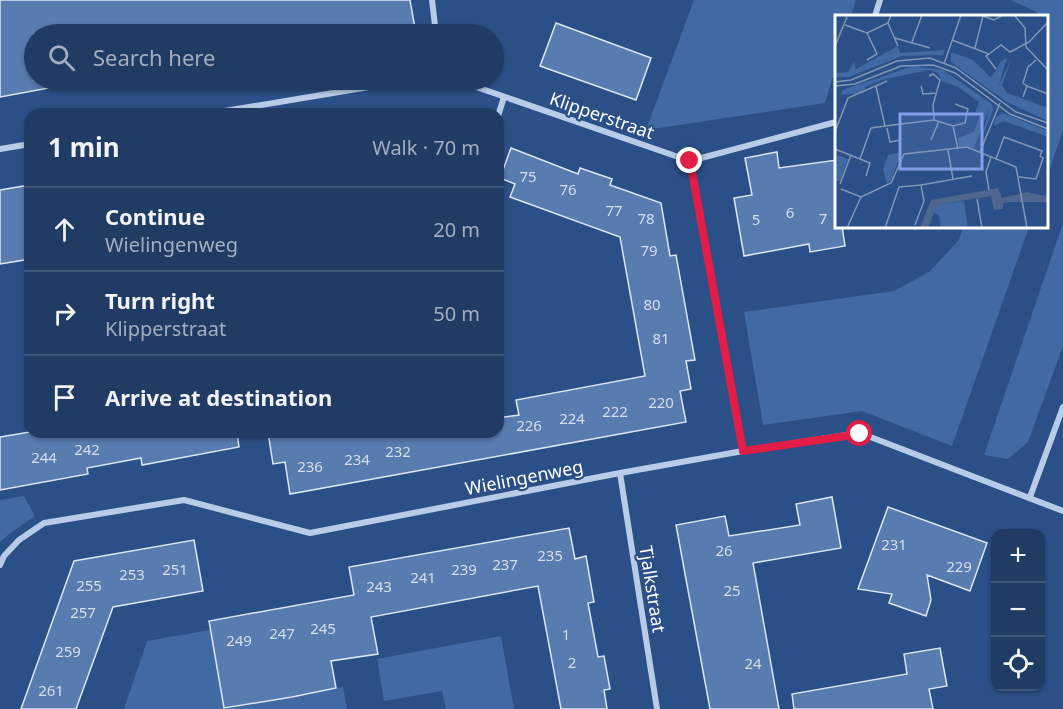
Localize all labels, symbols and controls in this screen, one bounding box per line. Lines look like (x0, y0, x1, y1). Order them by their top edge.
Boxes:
inset map (835, 15, 1048, 228)
search box (24, 24, 504, 90)
icon: search (45, 41, 78, 74)
text: Search here (93, 42, 215, 72)
street label: Klipperstraat (547, 86, 658, 144)
text: 1 min (48, 129, 120, 165)
text: Walk · 70 m (372, 134, 480, 161)
route end (676, 147, 702, 173)
house number: 75 (519, 166, 537, 186)
house number: 76 (559, 179, 577, 199)
house number: 77 (605, 200, 623, 220)
text: Continue (105, 201, 205, 231)
house number: 6 (786, 202, 794, 222)
house number: 78 (637, 208, 655, 228)
house number: 7 (819, 208, 827, 228)
house number: 5 (752, 209, 760, 229)
icon: ahead (48, 213, 81, 246)
text: 20 m (433, 216, 480, 243)
text: Wielingenweg (105, 231, 238, 258)
house number: 79 (640, 240, 658, 260)
text: Turn right (105, 285, 215, 315)
house number: 80 (643, 294, 661, 314)
icon: right (48, 297, 81, 330)
text: 50 m (433, 300, 480, 327)
text: Klipperstraat (105, 315, 226, 342)
house number: 81 (652, 328, 670, 348)
icon: arrive (48, 381, 81, 414)
text: Arrive at destination (105, 382, 332, 412)
house number: 220 (648, 392, 674, 412)
house number: 222 (602, 401, 628, 421)
house number: 224 (559, 408, 585, 428)
house number: 226 (516, 415, 542, 435)
route start (846, 420, 872, 446)
house number: 242 (74, 439, 100, 459)
house number: 232 (385, 441, 411, 461)
house number: 244 (31, 447, 57, 467)
house number: 234 (344, 449, 370, 469)
street label: Wielingenweg (463, 454, 585, 500)
house number: 236 (297, 456, 323, 476)
map controls (991, 529, 1045, 691)
button: + (991, 529, 1045, 583)
house number: 231 (881, 534, 907, 554)
house number: 26 (715, 540, 733, 560)
street label: Tjalkstraat (634, 544, 672, 635)
house number: 235 (537, 545, 563, 565)
house number: 237 (492, 554, 518, 574)
house number: 229 (946, 556, 972, 576)
house number: 251 (162, 559, 188, 579)
house number: 239 (451, 559, 477, 579)
house number: 253 (119, 564, 145, 584)
house number: 241 (410, 567, 436, 587)
house number: 255 (76, 575, 102, 595)
house number: 243 (366, 576, 392, 596)
house number: 25 (723, 580, 741, 600)
button: − (991, 583, 1045, 637)
house number: 257 (70, 602, 96, 622)
house number: 245 (310, 618, 336, 638)
house number: 247 (269, 623, 295, 643)
house number: 1 (562, 624, 570, 644)
house number: 249 (226, 630, 252, 650)
button: locate (991, 637, 1045, 691)
house number: 259 (55, 641, 81, 661)
house number: 2 (568, 652, 576, 672)
house number: 24 (744, 653, 762, 673)
house number: 261 (38, 680, 64, 700)

